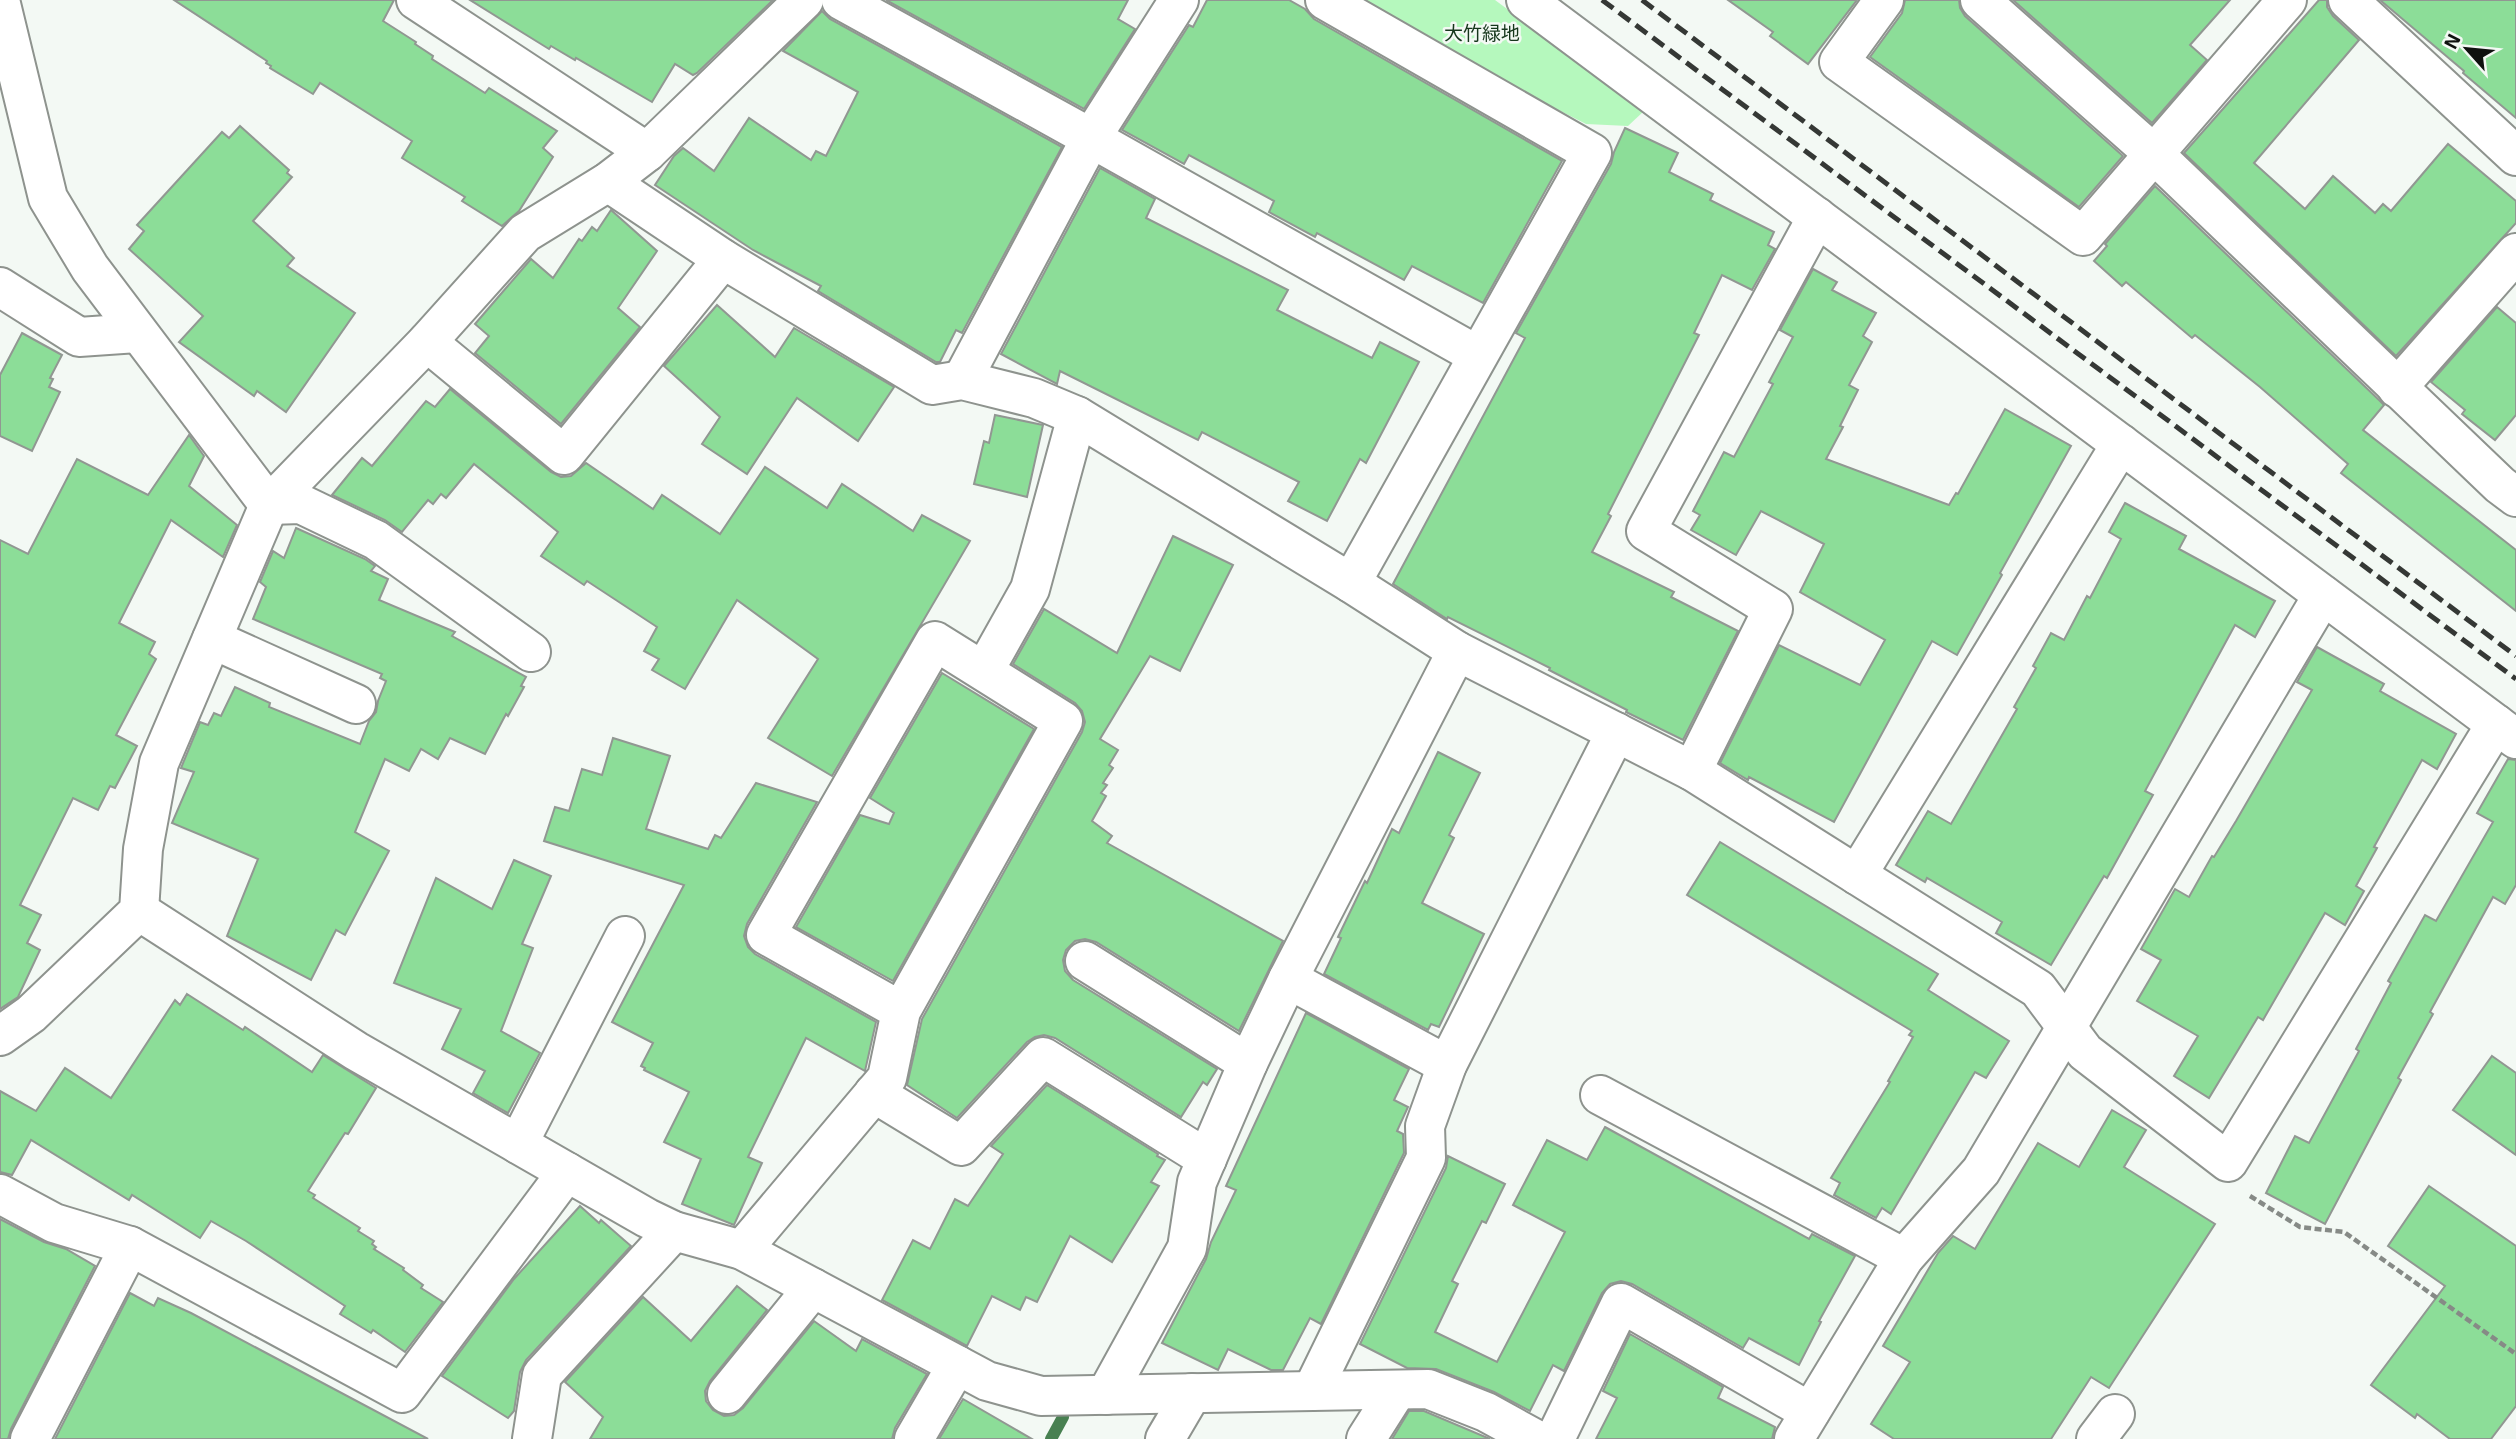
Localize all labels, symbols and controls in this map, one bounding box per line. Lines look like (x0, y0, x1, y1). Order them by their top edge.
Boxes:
north arrow (2432, 14, 2502, 84)
park label: 大竹緑地 (1444, 21, 1520, 44)
text: N (2438, 30, 2465, 52)

